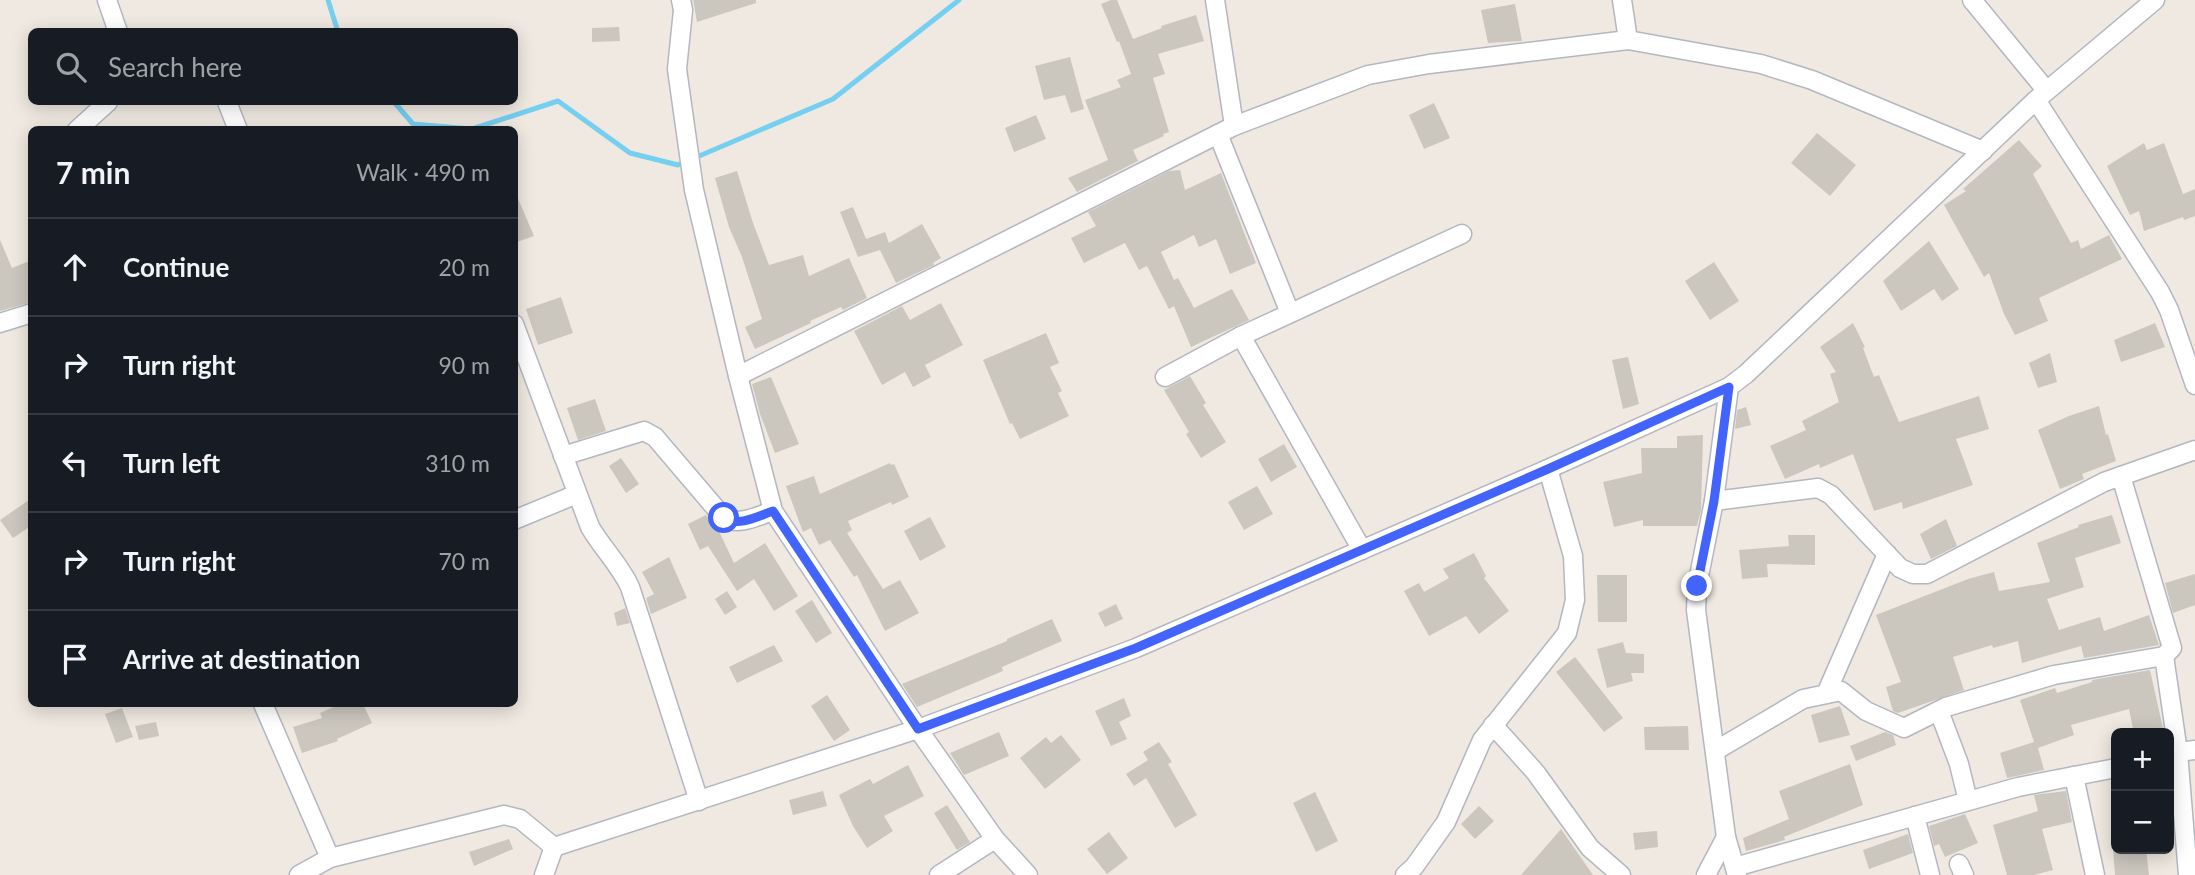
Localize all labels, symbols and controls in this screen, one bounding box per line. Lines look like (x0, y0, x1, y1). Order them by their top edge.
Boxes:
search box (28, 28, 518, 105)
icon: search (52, 48, 90, 86)
text: Search here (108, 51, 242, 83)
text: 7 min (56, 154, 130, 190)
text: Walk · 490 m (356, 158, 490, 186)
icon: ahead (56, 248, 94, 286)
text: Continue (123, 251, 229, 283)
text: 20 m (439, 253, 490, 281)
icon: right (56, 346, 94, 384)
text: Turn right (123, 349, 236, 381)
text: 90 m (439, 351, 490, 379)
icon: left (56, 444, 94, 482)
text: Turn left (123, 447, 220, 479)
text: 310 m (425, 449, 490, 477)
route start (708, 502, 739, 533)
icon: right (56, 542, 94, 580)
text: Turn right (123, 545, 236, 577)
text: 70 m (439, 547, 490, 575)
route end (1681, 570, 1712, 601)
icon: arrive (56, 640, 94, 678)
text: Arrive at destination (123, 643, 360, 675)
map controls (2111, 728, 2174, 854)
button: + (2111, 728, 2174, 791)
button: − (2111, 791, 2174, 854)

